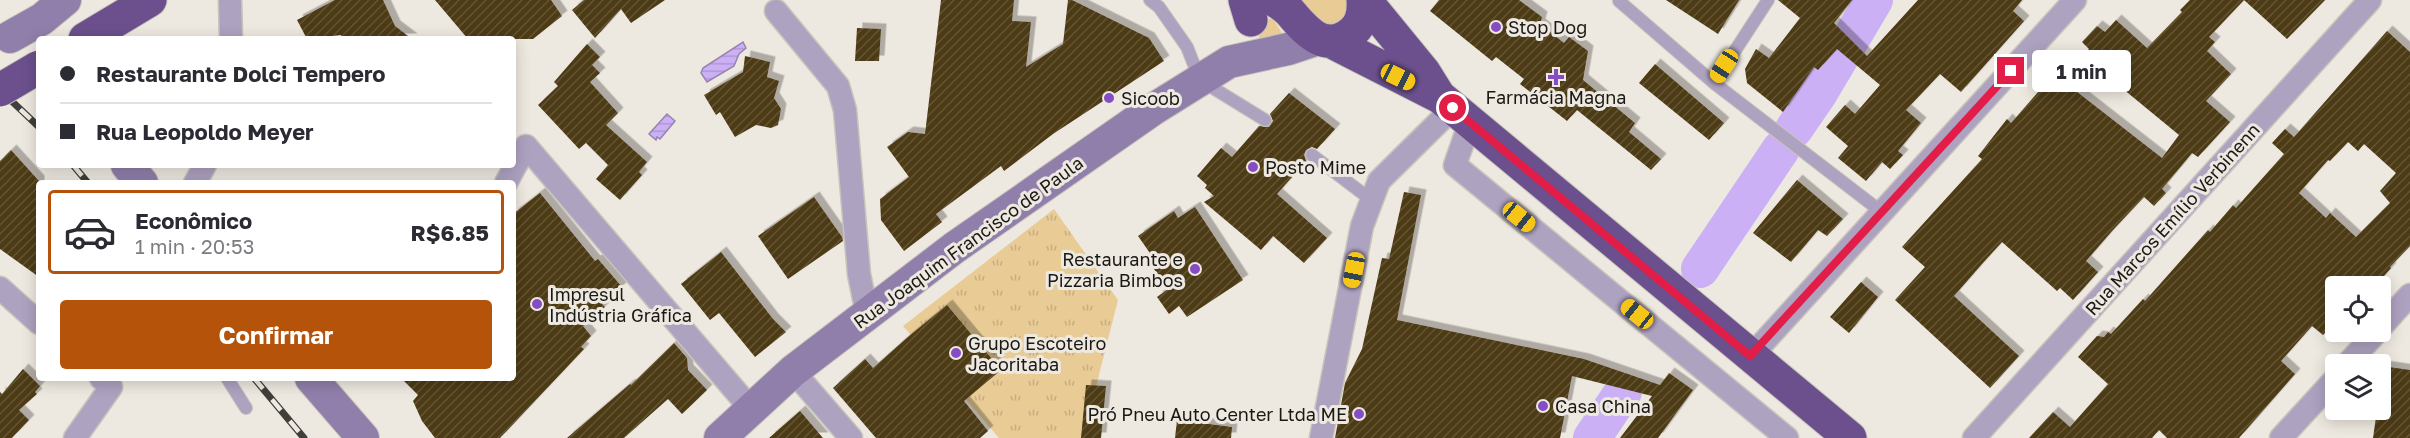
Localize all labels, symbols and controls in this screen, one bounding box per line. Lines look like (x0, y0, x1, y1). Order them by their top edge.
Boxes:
place label: Stop Dog (1508, 16, 1587, 38)
marker: Stop Dog (1489, 20, 1503, 34)
car (1707, 46, 1741, 86)
callout: 1 min (2032, 50, 2131, 92)
route end (1997, 57, 2024, 84)
text: 1 min (2056, 59, 2107, 83)
text: Restaurante Dolci Tempero (96, 60, 386, 87)
car (1378, 61, 1418, 93)
marker: Farmácia Magna (1549, 70, 1563, 84)
place label: Farmácia Magna (1486, 86, 1626, 108)
place label: Sicoob (1121, 87, 1180, 109)
marker: Sicoob (1102, 91, 1116, 105)
route start (1439, 94, 1466, 121)
text: Rua Leopoldo Meyer (96, 118, 314, 145)
street label: Rua Marcos Emílio Verbinenn (2080, 119, 2264, 319)
street label: Rua Joaquim Francisco de Paula (849, 151, 1087, 333)
place label: Posto Mime (1265, 156, 1366, 178)
marker: Posto Mime (1246, 160, 1260, 174)
car (1499, 199, 1539, 235)
icon: car (63, 205, 117, 259)
text: Econômico (135, 207, 252, 234)
text: R$6.85 (410, 219, 489, 246)
text: 1 min · 20:53 (135, 234, 254, 258)
place label: Restaurante e Pizzaria Bimbos (1047, 248, 1183, 291)
car (1342, 251, 1366, 289)
marker: Restaurante e Pizzaria Bimbos (1188, 262, 1202, 276)
map controls (2325, 276, 2391, 420)
button: locate (2325, 276, 2391, 342)
place label: Impresul Indústria Gráfica (549, 283, 692, 326)
car (1617, 296, 1657, 332)
marker: Impresul Indústria Gráfica (530, 297, 544, 311)
button: Confirmar (60, 300, 492, 369)
place label: Grupo Escoteiro Jacoritaba (968, 332, 1106, 375)
marker: Grupo Escoteiro Jacoritaba (949, 346, 963, 360)
button: layers (2325, 354, 2391, 420)
place label: Casa China (1555, 395, 1651, 417)
marker: Casa China (1536, 399, 1550, 413)
place label: Pró Pneu Auto Center Ltda ME (1087, 403, 1347, 425)
marker: Pró Pneu Auto Center Ltda ME (1352, 407, 1366, 421)

